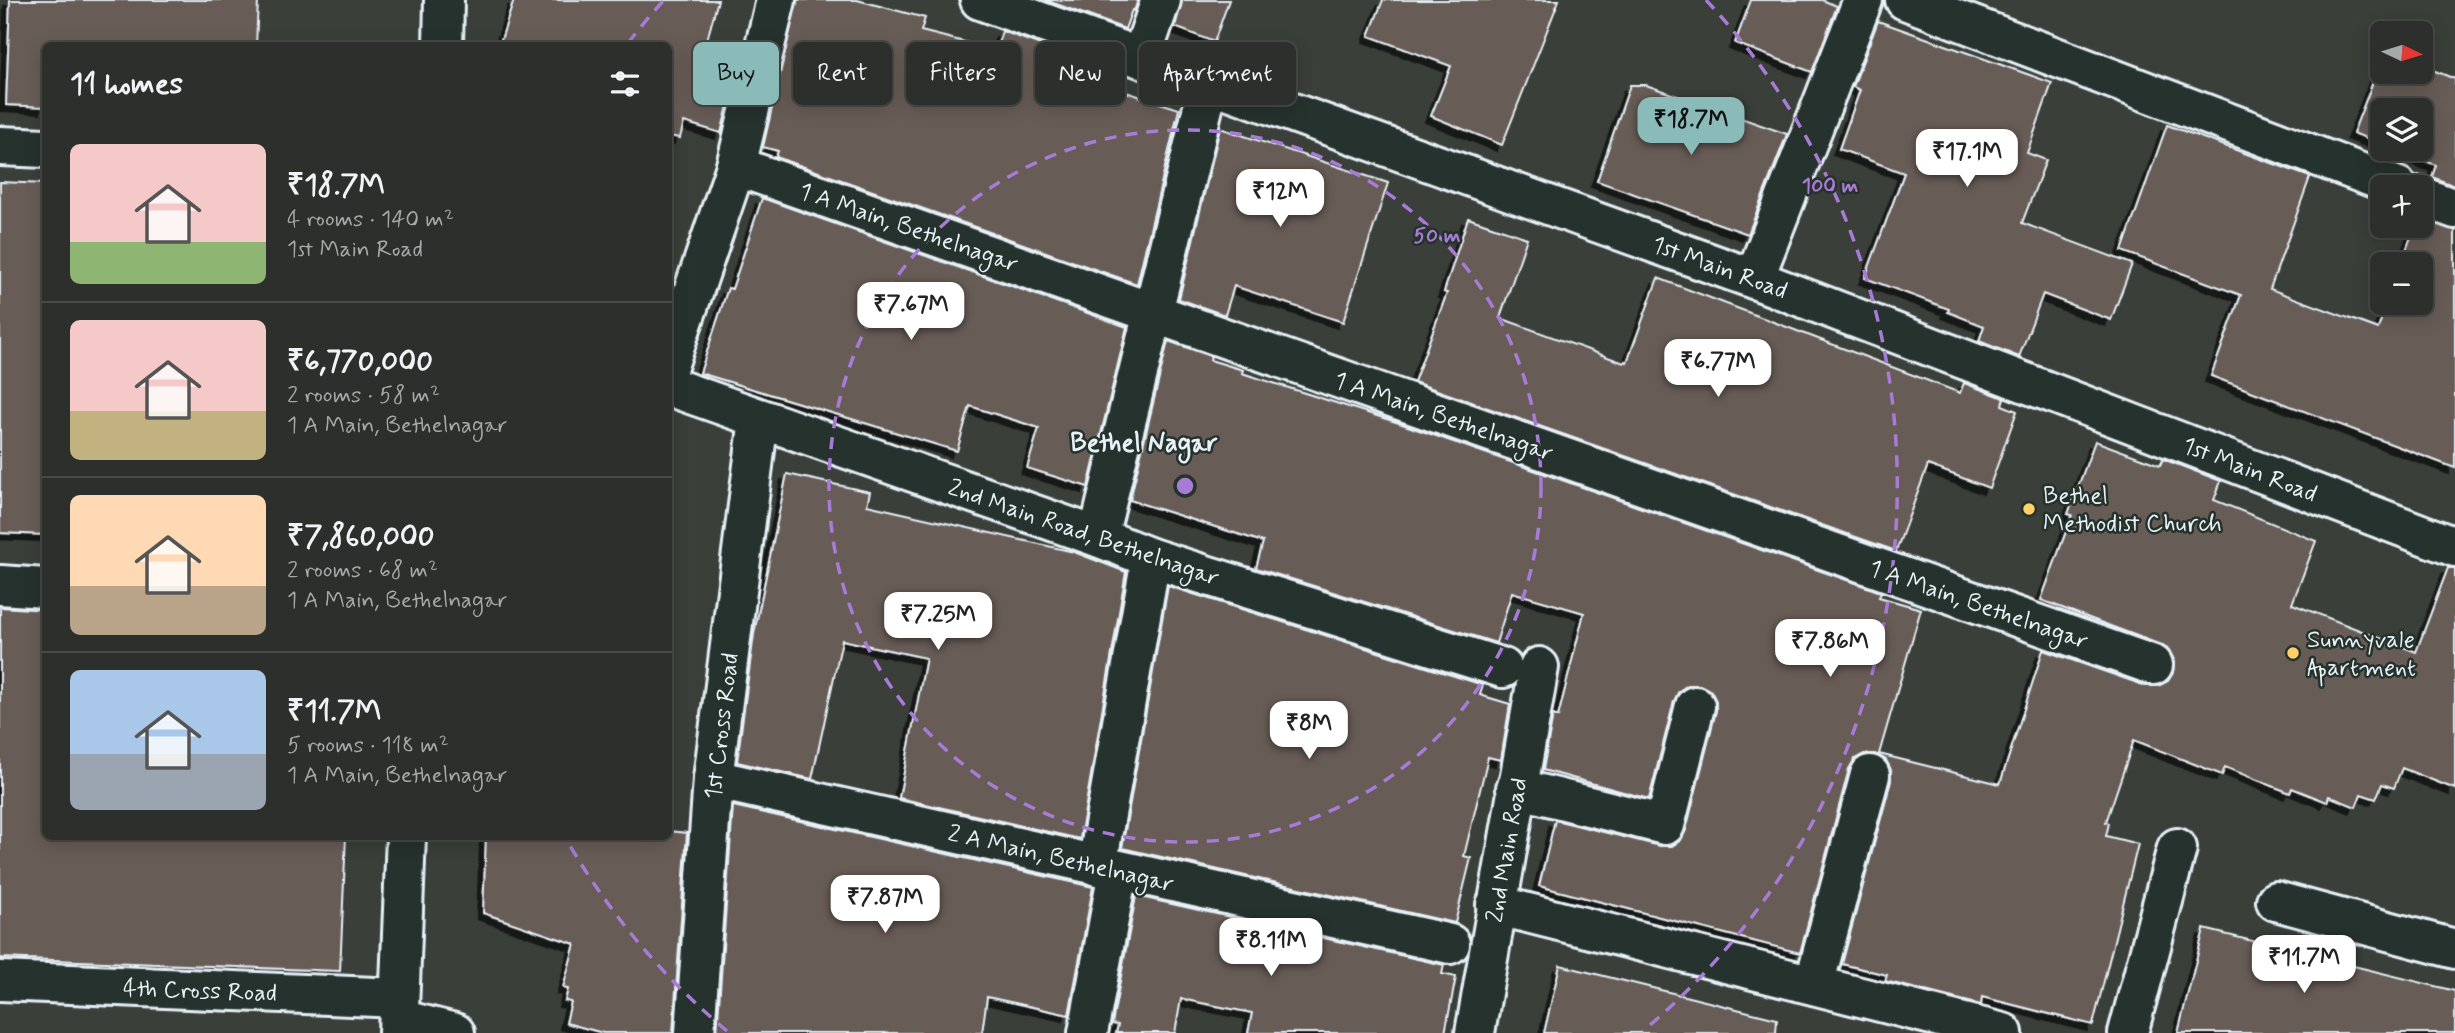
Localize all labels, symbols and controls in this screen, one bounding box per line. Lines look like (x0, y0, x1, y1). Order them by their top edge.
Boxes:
north arrow (2370, 21, 2432, 84)
map controls (2370, 21, 2433, 315)
chip: Buy (693, 42, 779, 105)
chip: Rent (793, 42, 892, 105)
chip: Filters (906, 42, 1021, 105)
chip: New (1035, 42, 1125, 105)
chip: Apartment (1139, 42, 1296, 105)
text: 11 homes (70, 65, 183, 104)
icon: filters (606, 65, 644, 103)
pin: ₹18.7M (1634, 97, 1748, 157)
button: layers (2370, 98, 2433, 161)
text: ₹18.7M (1654, 105, 1728, 135)
pin: ₹17.1M (1910, 130, 2024, 189)
text: ₹17.1M (1932, 137, 2002, 167)
text: ₹18.7M (287, 166, 385, 205)
pin: ₹12M (1239, 170, 1321, 229)
icon: home (126, 172, 210, 256)
text: 100 m (1802, 172, 1858, 200)
button: + (2370, 175, 2433, 238)
street label: 1 A Main, Bethelnagar (794, 176, 1022, 282)
text: ₹12M (1252, 177, 1308, 207)
text: 4 rooms · 140 m² (287, 205, 454, 235)
text: 50 m (1414, 222, 1461, 250)
street label: 1st Main Road (1648, 230, 1791, 307)
text: 1st Main Road (287, 235, 423, 265)
button: − (2370, 252, 2433, 315)
pin: ₹7.67M (854, 282, 968, 342)
text: ₹7.67M (873, 290, 949, 320)
pin: ₹6.77M (1661, 340, 1775, 399)
text: ₹6,770,000 (287, 342, 433, 381)
text: ₹6.77M (1680, 347, 1756, 377)
icon: home (126, 348, 210, 432)
street label: 1 A Main, Bethelnagar (1329, 365, 1557, 471)
text: 2 rooms · 58 m² (287, 381, 440, 411)
text: 1 A Main, Bethelnagar (287, 411, 507, 441)
district label: Bethel Nagar (1070, 427, 1218, 464)
street label: 1st Main Road (2178, 431, 2321, 510)
street label: 2nd Main Road, Bethelnagar (943, 472, 1223, 596)
centre of rings (1173, 474, 1197, 498)
place label: Bethel Methodist Church (2043, 481, 2222, 540)
marker: Bethel Methodist Church (2021, 501, 2037, 517)
text: ₹7,860,000 (287, 517, 435, 556)
icon: home (126, 523, 210, 607)
street label: 1 A Main, Bethelnagar (1864, 553, 2092, 659)
text: 2 rooms · 68 m² (287, 556, 438, 586)
text: 1 A Main, Bethelnagar (287, 586, 507, 616)
pin: ₹7.25M (881, 592, 995, 652)
text: ₹7.25M (900, 600, 976, 630)
pin: ₹7.86M (1773, 620, 1887, 679)
place label: Sunnyvale Apartment (2307, 625, 2416, 687)
text: ₹7.86M (1791, 627, 1869, 657)
marker: Sunnyvale Apartment (2285, 645, 2301, 661)
street label: 1st Cross Road (698, 651, 747, 801)
text: ₹11.7M (287, 692, 381, 731)
icon: home (126, 698, 210, 782)
pin: ₹8M (1275, 702, 1343, 761)
text: ₹8M (1286, 709, 1332, 739)
text: 5 rooms · 118 m² (287, 731, 449, 761)
text: 1 A Main, Bethelnagar (287, 761, 507, 791)
street label: 2nd Main Road (1479, 775, 1535, 925)
street label: 2 A Main, Bethelnagar (944, 818, 1177, 902)
pin: ₹7.87M (828, 876, 942, 935)
text: ₹7.87M (847, 883, 923, 913)
pin: ₹8.11M (1214, 918, 1328, 978)
text: ₹8.11M (1235, 926, 1307, 956)
pin: ₹11.7M (2247, 936, 2361, 995)
text: ₹11.7M (2268, 943, 2340, 973)
street label: 4th Cross Road (122, 973, 278, 1010)

